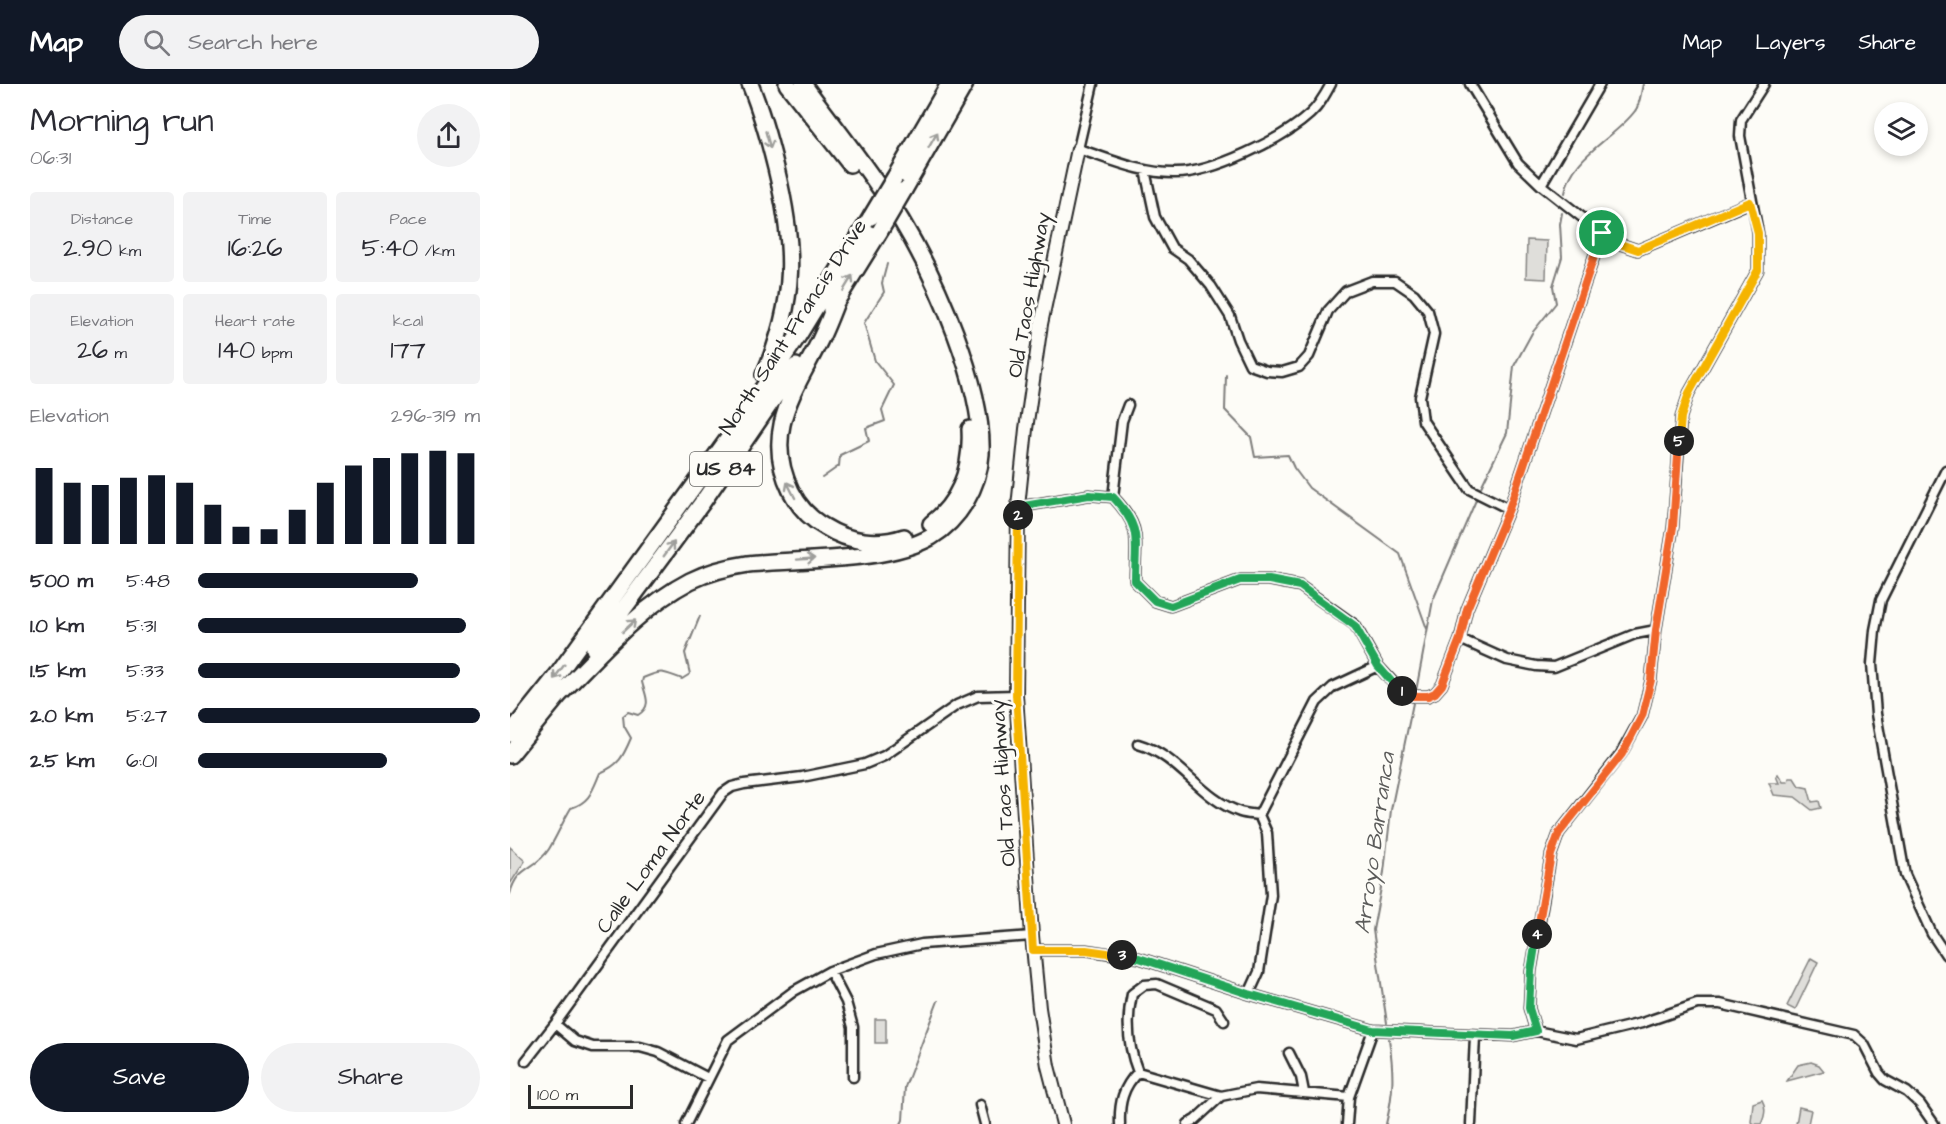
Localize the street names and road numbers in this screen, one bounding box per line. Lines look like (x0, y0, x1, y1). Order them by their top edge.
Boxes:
street label: Old Taos Highway (1000, 210, 1060, 380)
street label: North Saint Francis Drive (712, 213, 874, 441)
road number: US 84 (690, 452, 762, 486)
street label: Old Taos Highway (983, 698, 1025, 868)
street label: Calle Loma Norte (589, 785, 713, 939)

